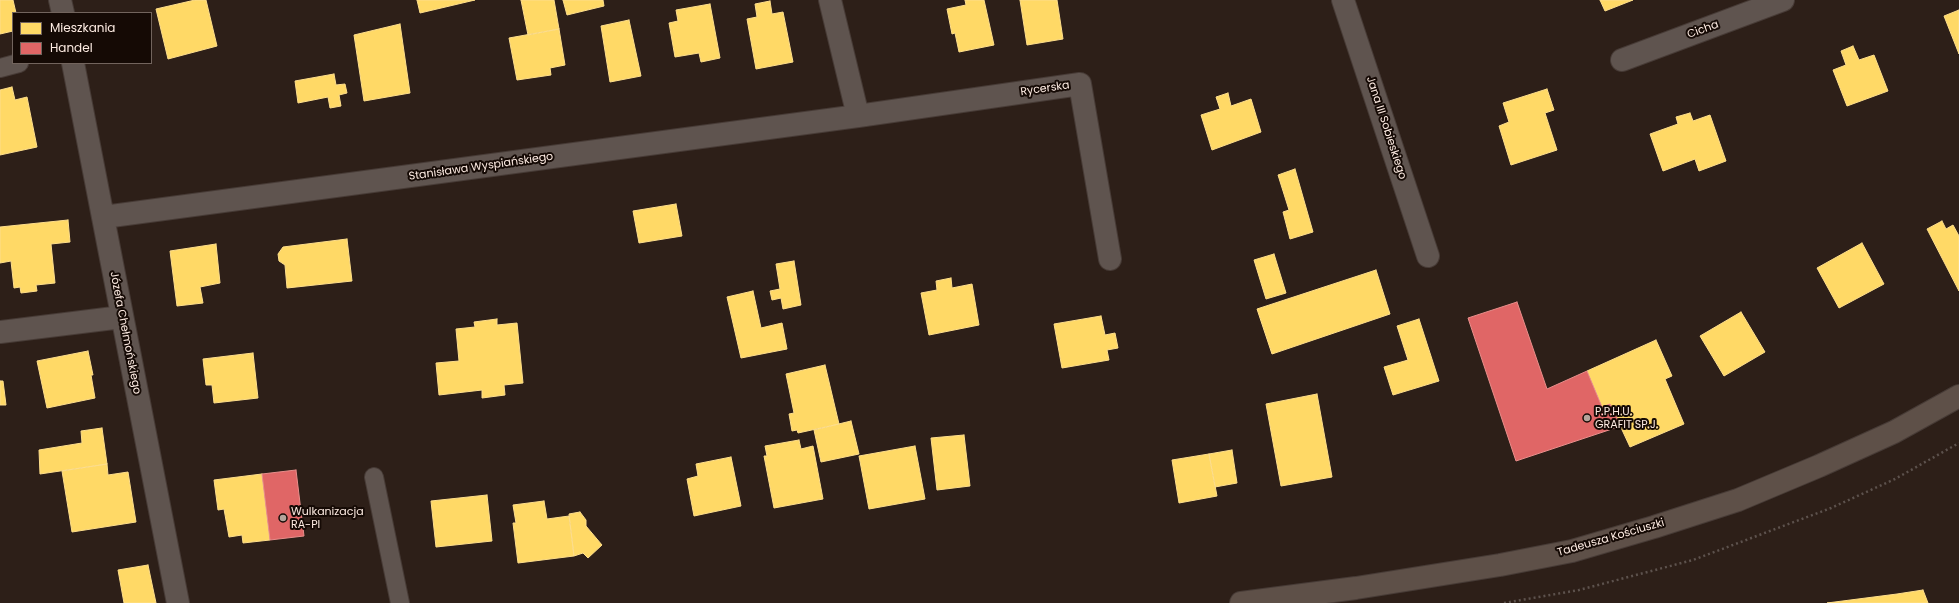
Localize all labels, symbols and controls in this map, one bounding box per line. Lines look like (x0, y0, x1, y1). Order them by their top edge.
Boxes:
legend (12, 12, 152, 64)
street label: Cicha (1686, 18, 1720, 42)
text: Mieszkania (50, 19, 116, 36)
text: Handel (50, 39, 93, 56)
street label: Jana III Sobieskiego (1363, 75, 1409, 181)
street label: Rycerska (1020, 79, 1070, 99)
street label: Stanisława Wyspiańskiego (408, 150, 554, 184)
street label: Józefa Chełmońskiego (107, 271, 143, 395)
place label: P.P.H.U. GRAFIT SP.J. (1595, 405, 1658, 431)
marker: P.P.H.U. GRAFIT SP.J. (1582, 413, 1592, 423)
place label: Wulkanizacja RA-PI (291, 505, 364, 531)
marker: Wulkanizacja RA-PI (278, 513, 288, 523)
street label: Tadeusza Kościuszki (1556, 516, 1666, 560)

